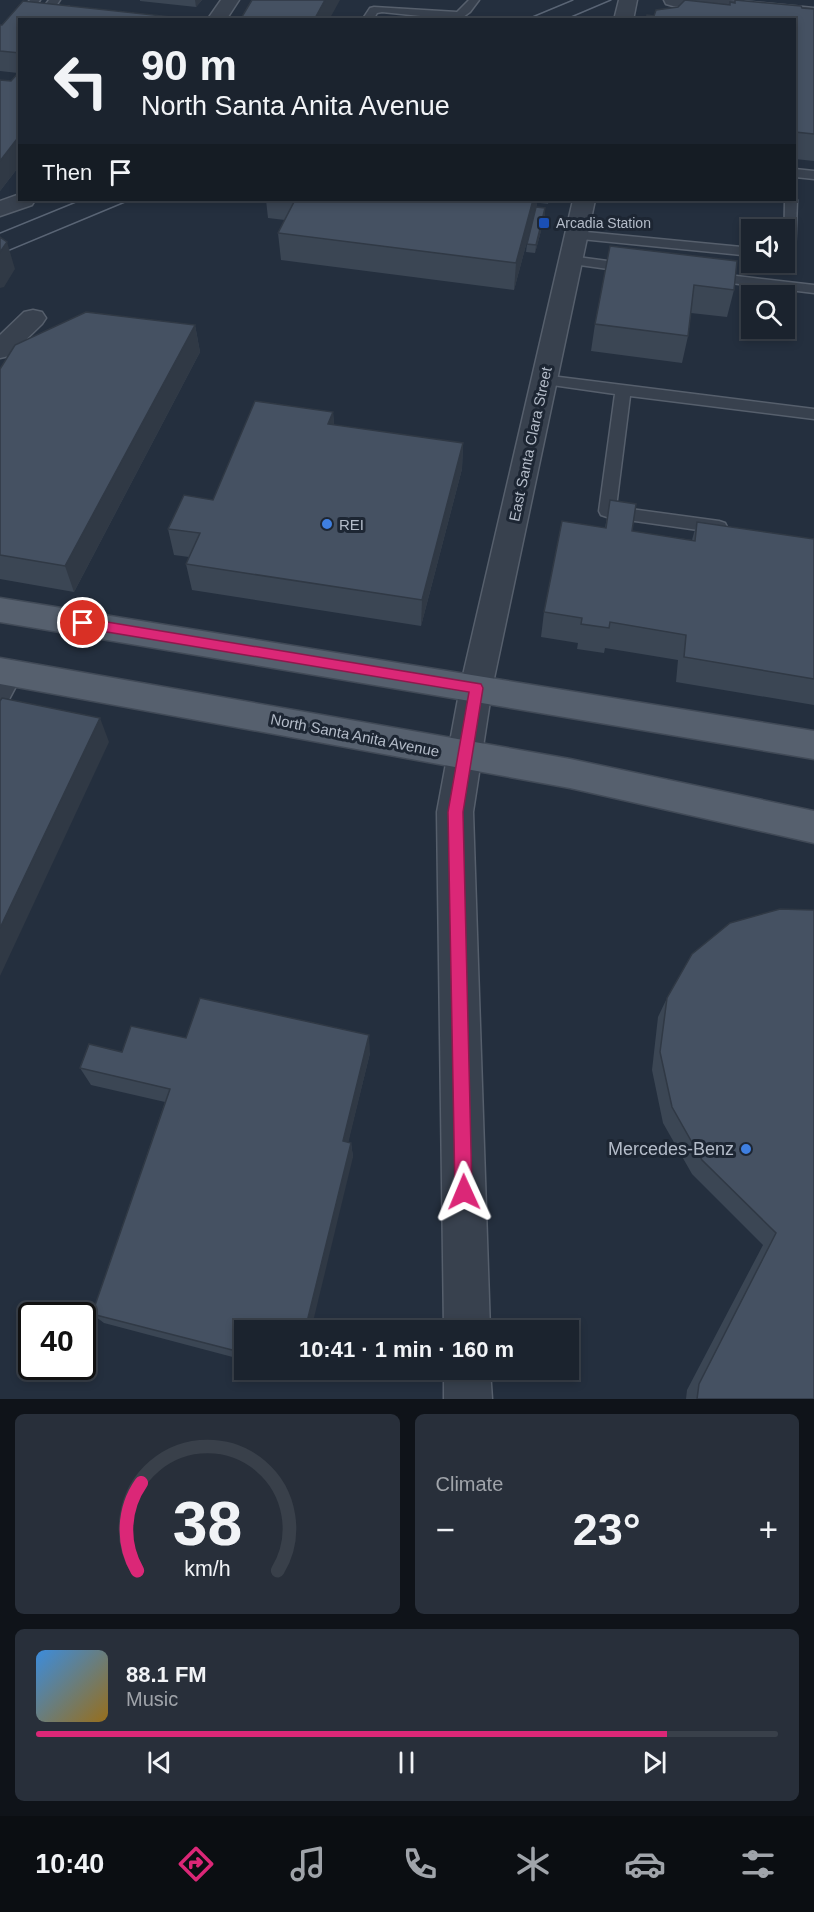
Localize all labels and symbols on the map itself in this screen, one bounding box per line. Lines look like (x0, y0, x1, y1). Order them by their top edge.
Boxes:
place label: Arcadia Station (556, 215, 651, 231)
marker: Arcadia Station (537, 216, 551, 230)
street label: East Santa Clara Street (505, 364, 555, 523)
place label: REI (339, 516, 364, 533)
marker: REI (320, 517, 334, 531)
pin (57, 597, 108, 648)
street label: North Santa Anita Avenue (269, 710, 441, 760)
place label: Mercedes-Benz (608, 1139, 734, 1159)
marker: Mercedes-Benz (739, 1142, 753, 1156)
position arrow (432, 1160, 496, 1224)
speed limit sign: 40 (18, 1302, 96, 1380)

